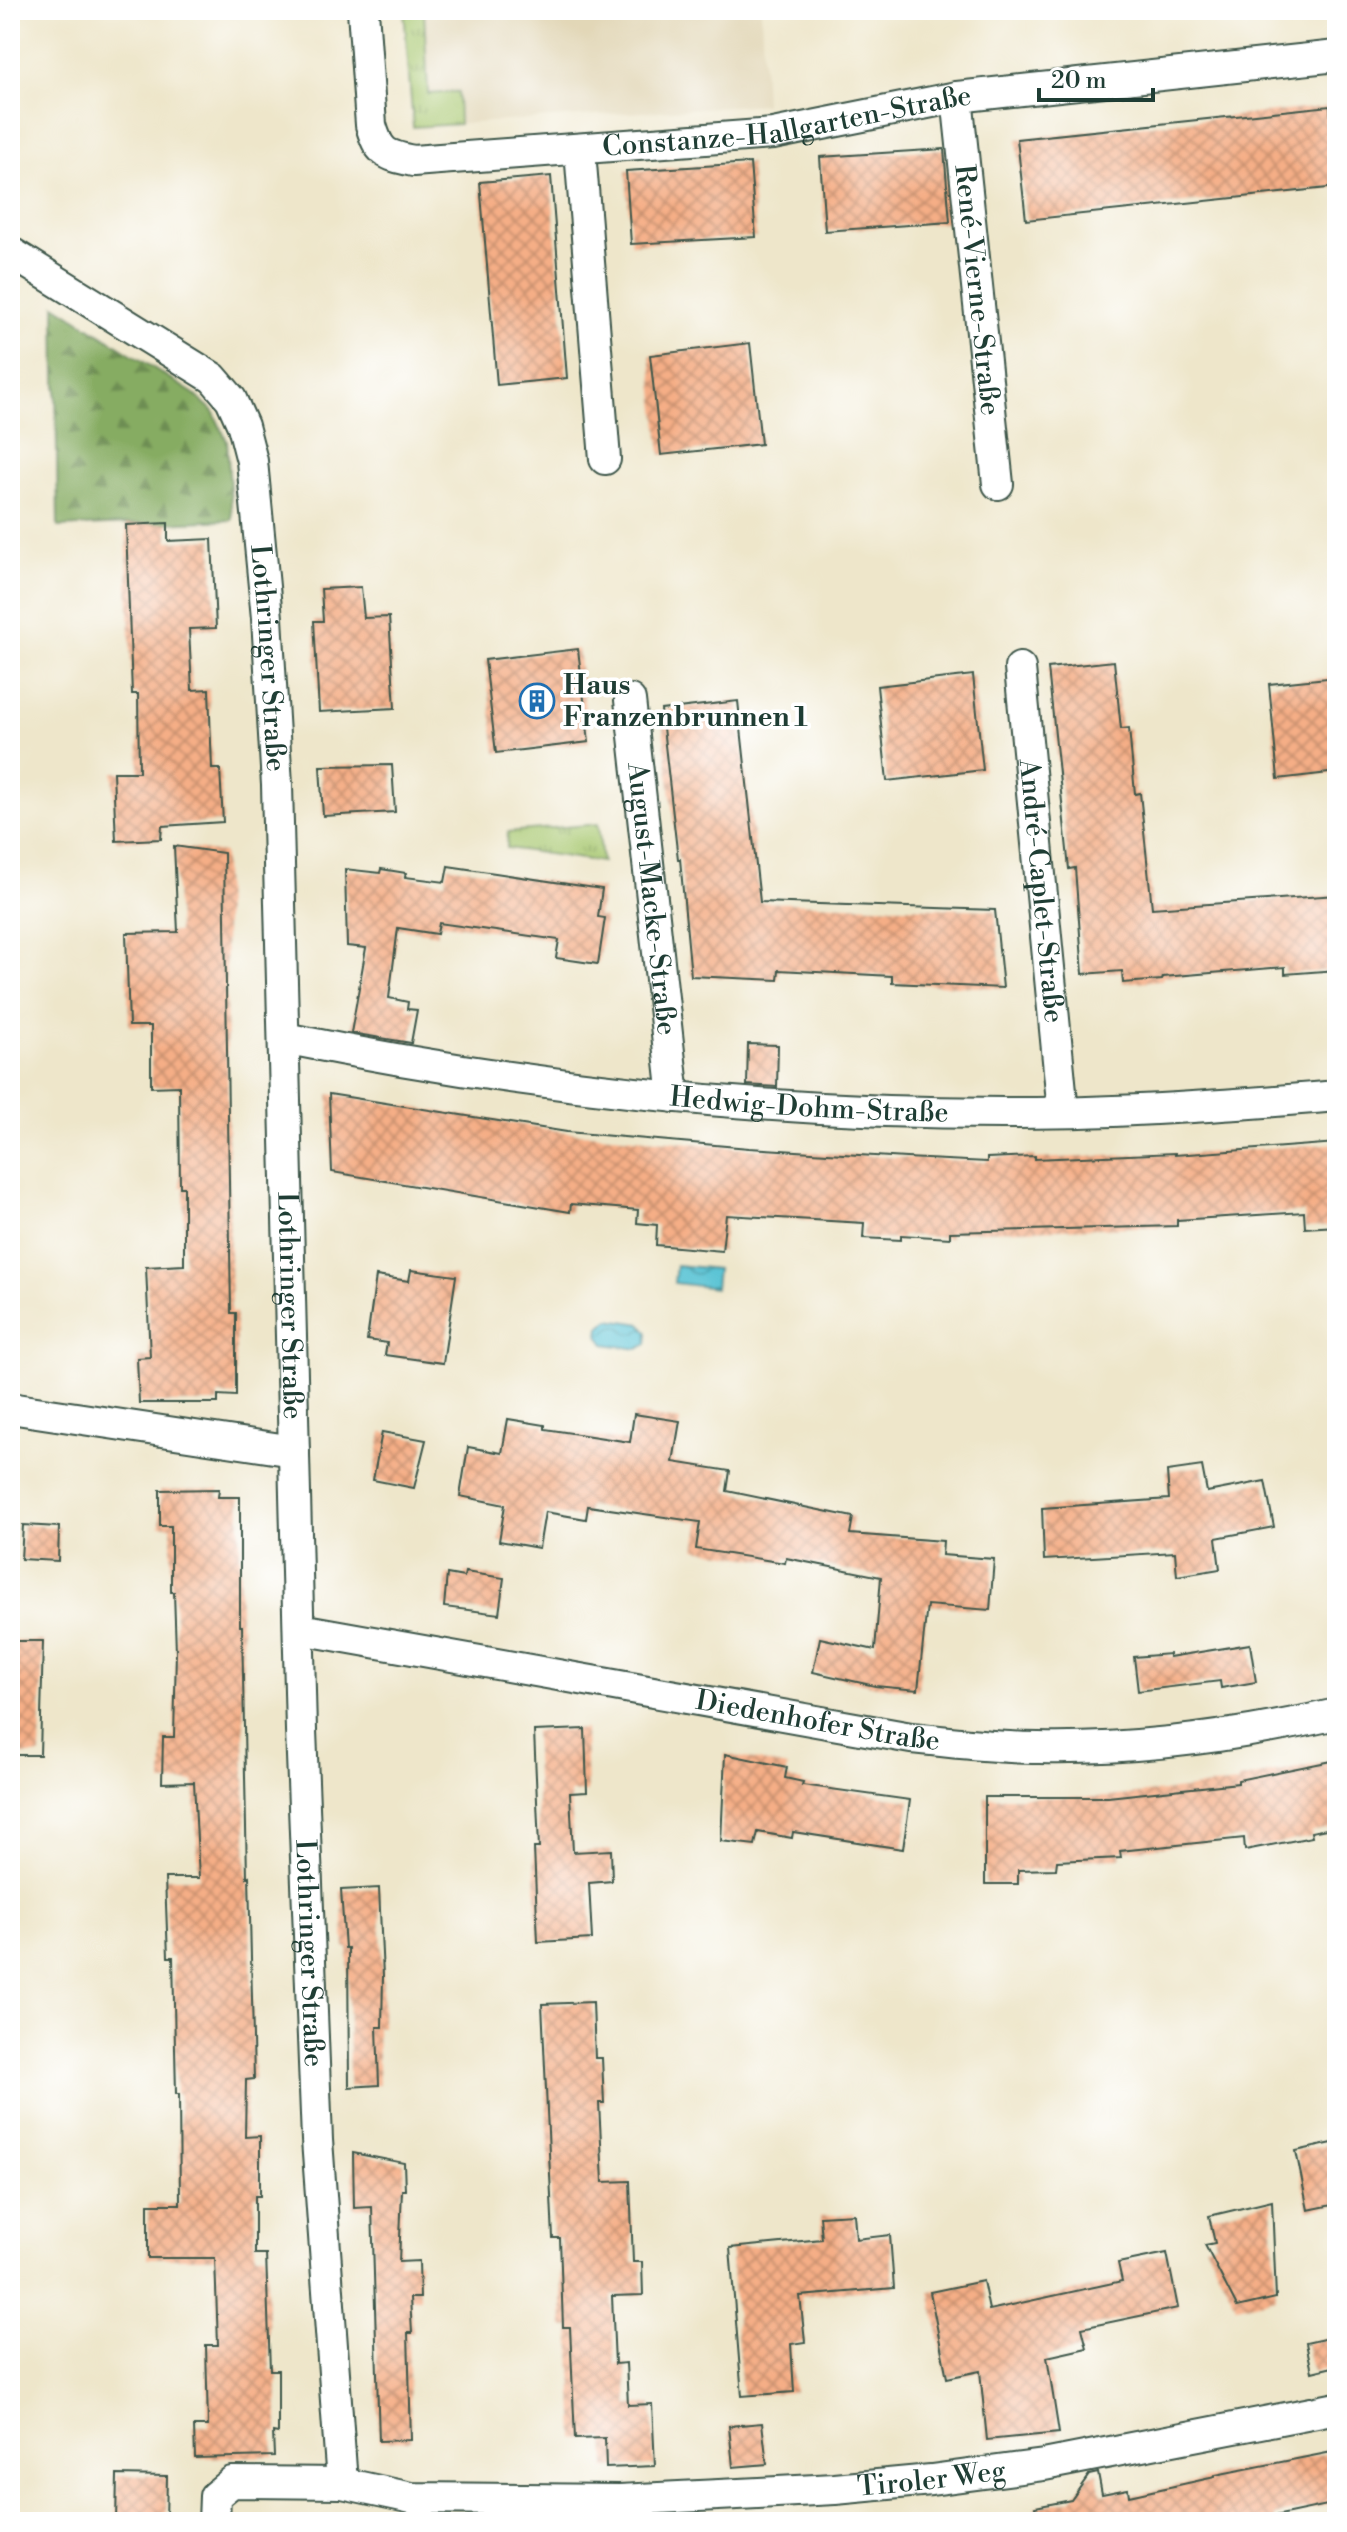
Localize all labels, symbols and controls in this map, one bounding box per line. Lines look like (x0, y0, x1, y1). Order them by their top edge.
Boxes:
scale bar (1039, 52, 1153, 102)
text: 20 m (1051, 66, 1107, 96)
street label: Constanze-Hallgarten-Straße (601, 78, 973, 164)
street label: René-Vierne-Straße (947, 163, 1008, 417)
street label: Lothringer Straße (243, 543, 294, 773)
place label: Haus Franzenbrunnen 1 (563, 668, 808, 735)
building icon: Haus Franzenbrunnen 1 (518, 682, 556, 720)
street label: André-Caplet-Straße (1011, 756, 1072, 1025)
street label: August-Macke-Straße (619, 760, 685, 1037)
street label: Hedwig-Dohm-Straße (668, 1079, 949, 1130)
street label: Lothringer Straße (270, 1191, 311, 1420)
street label: Diedenhofer Straße (693, 1682, 942, 1758)
street label: Lothringer Straße (288, 1839, 332, 2068)
street label: Tiroler Weg (856, 2453, 1008, 2504)

